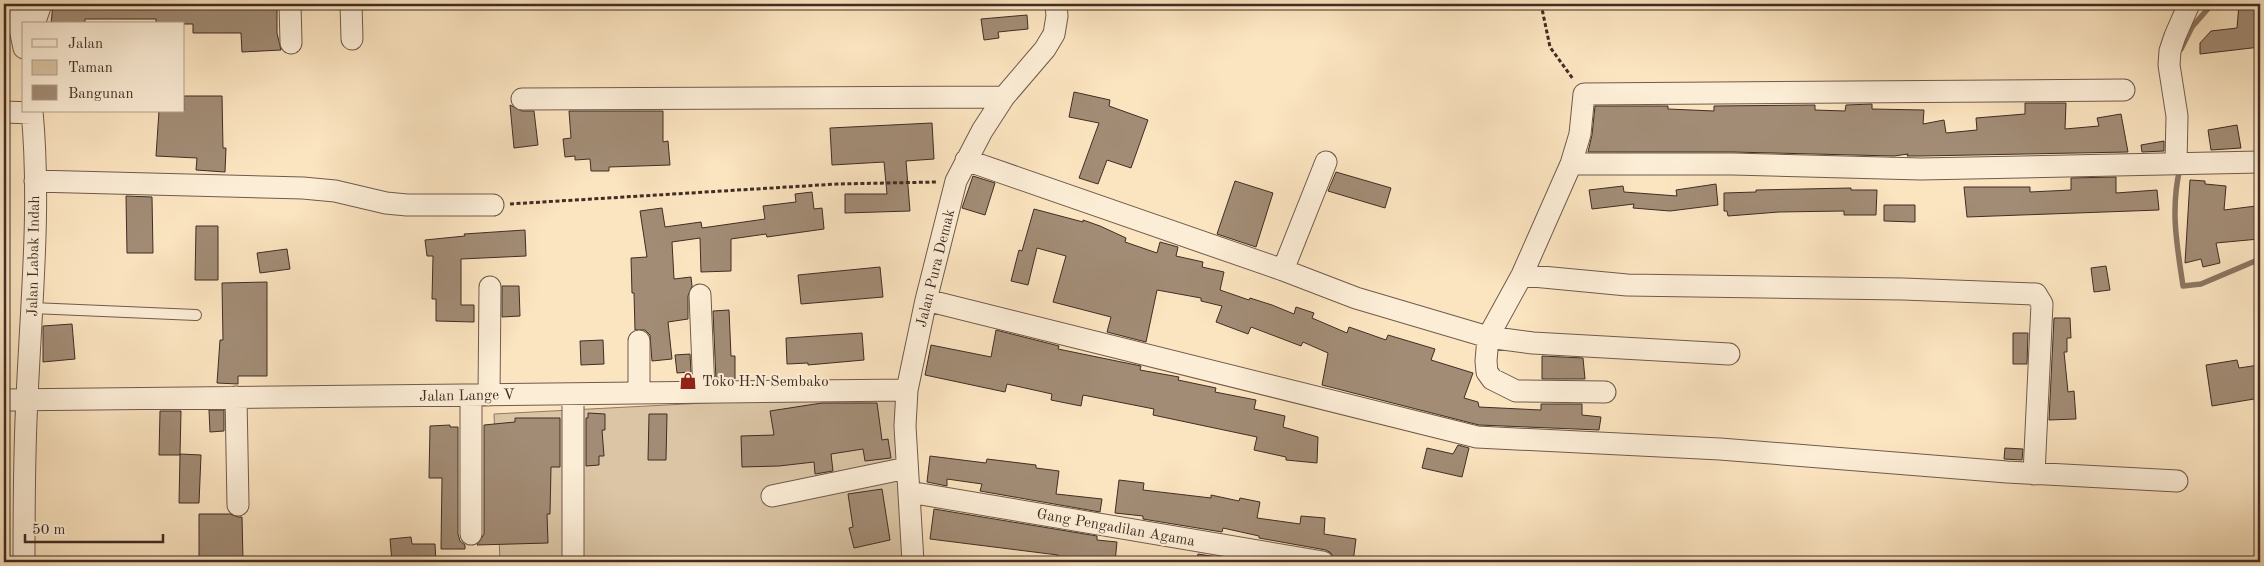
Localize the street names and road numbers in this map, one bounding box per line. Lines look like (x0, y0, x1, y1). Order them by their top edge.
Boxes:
street label: Jalan Labak Indah (26, 195, 43, 317)
street label: Jalan Pura Demak (915, 208, 958, 329)
street label: Jalan Lange V (419, 388, 515, 405)
street label: Gang Pengadilan Agama (1035, 507, 1197, 550)

